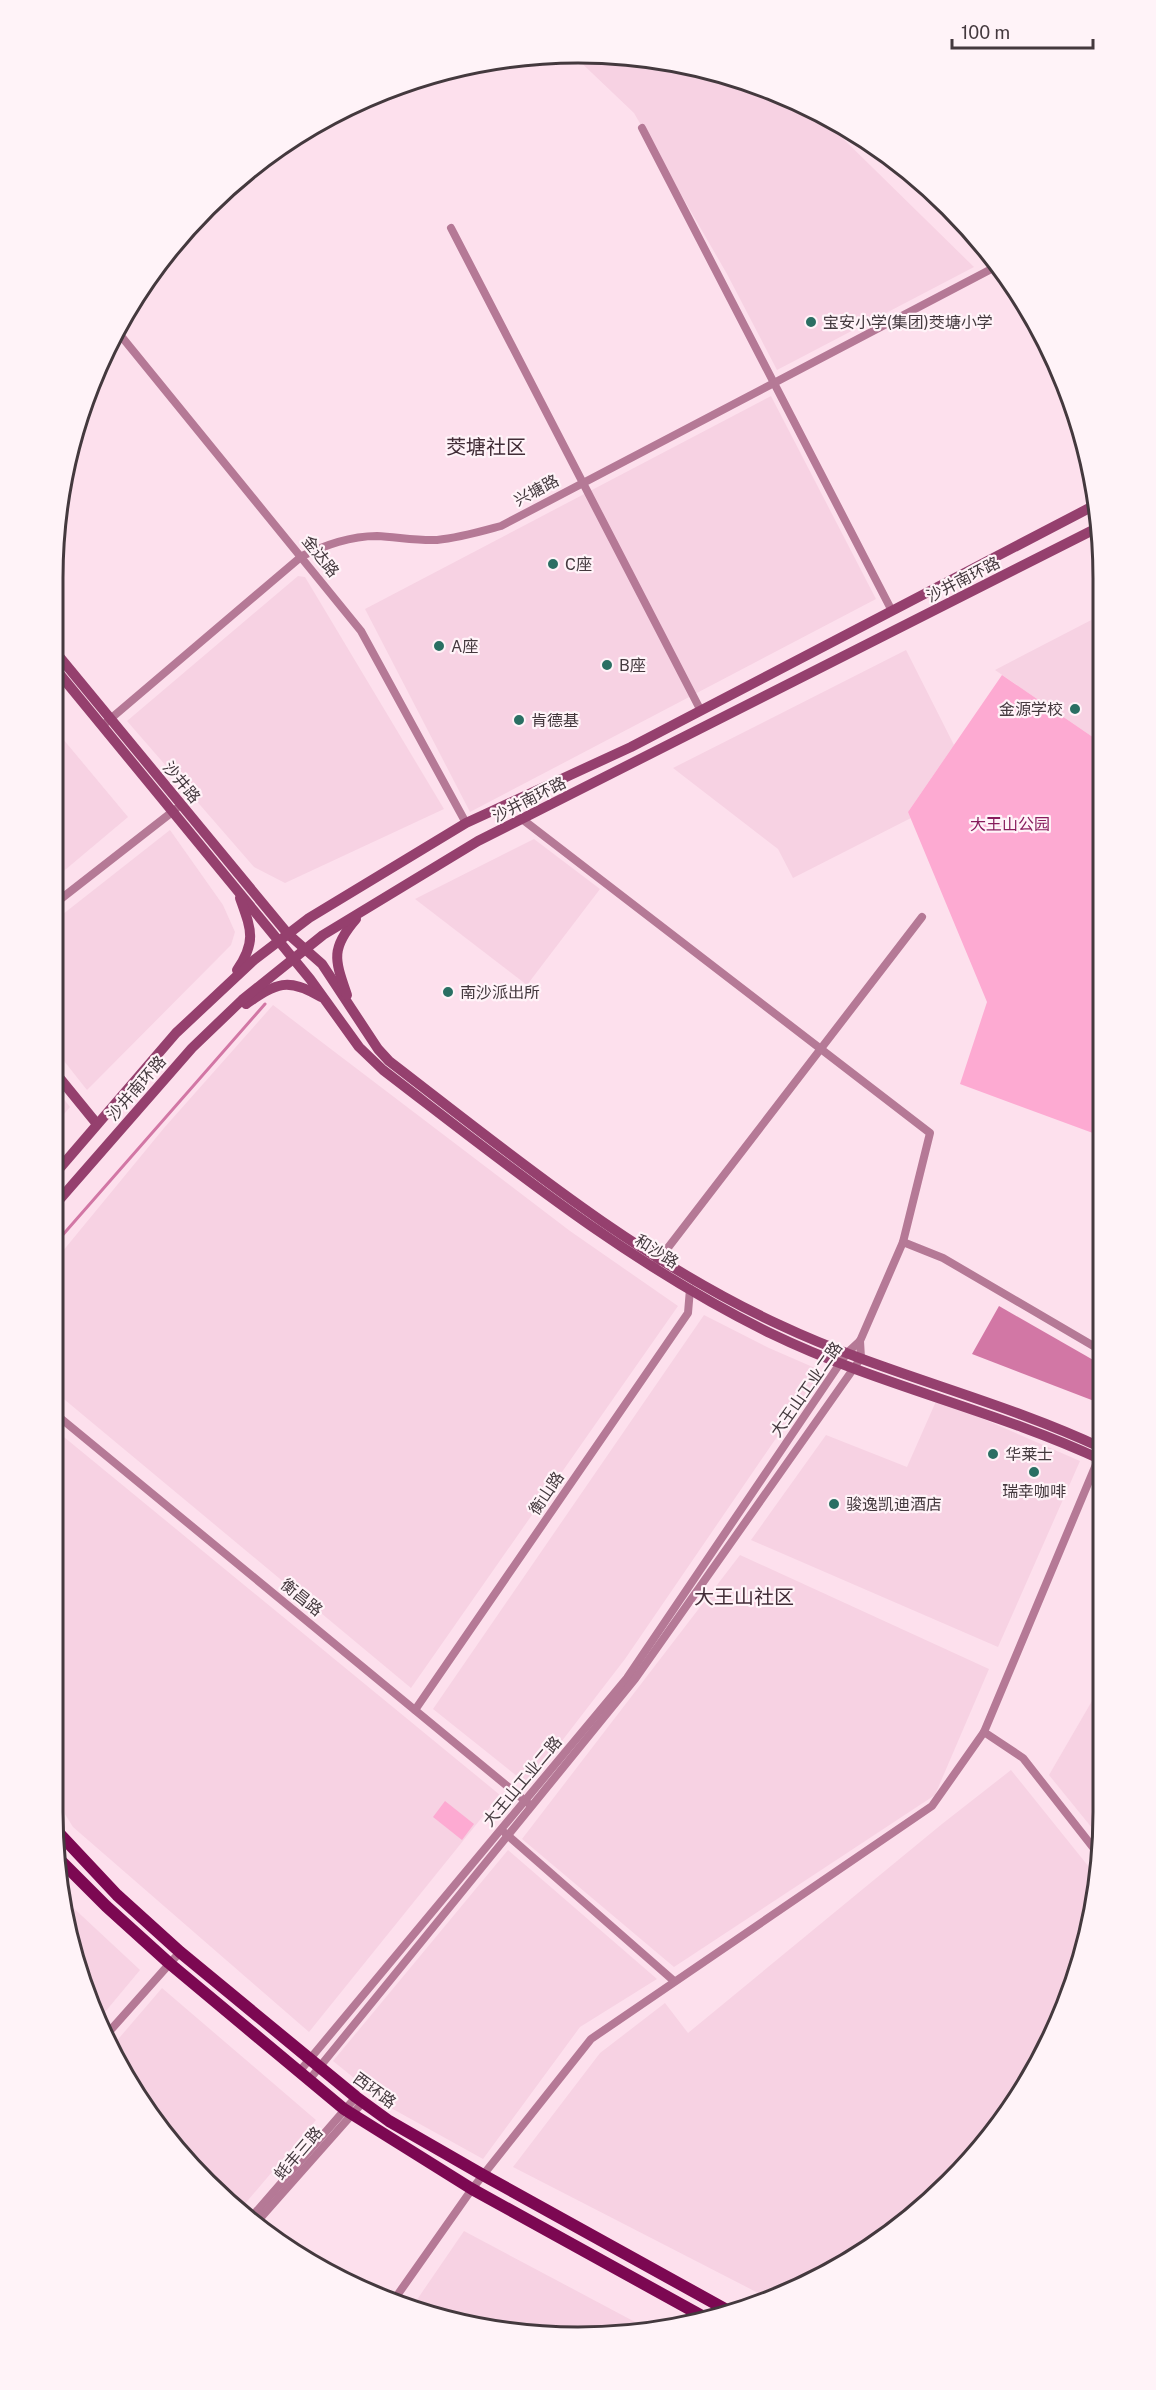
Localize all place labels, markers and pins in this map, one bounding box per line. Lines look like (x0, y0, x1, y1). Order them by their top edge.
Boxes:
place label: 宝安小学(集团)茭塘小学 (823, 313, 993, 332)
marker: 宝安小学(集团)茭塘小学 (804, 315, 818, 329)
place label: C座 (565, 555, 592, 574)
marker: C座 (546, 557, 560, 571)
place label: A座 (451, 637, 478, 656)
marker: A座 (432, 639, 446, 653)
place label: B座 (619, 656, 646, 675)
marker: B座 (600, 658, 614, 672)
place label: 金源学校 (999, 700, 1063, 719)
marker: 金源学校 (1068, 702, 1082, 716)
place label: 肯德基 (531, 711, 579, 730)
marker: 肯德基 (512, 713, 526, 727)
place label: 南沙派出所 (460, 983, 540, 1002)
marker: 南沙派出所 (441, 985, 455, 999)
place label: 华莱士 (1005, 1445, 1053, 1464)
marker: 华莱士 (986, 1447, 1000, 1461)
marker: 瑞幸咖啡 (1027, 1465, 1041, 1479)
place label: 瑞幸咖啡 (1002, 1482, 1066, 1501)
place label: 骏逸凯迪酒店 (846, 1495, 942, 1514)
marker: 骏逸凯迪酒店 (827, 1497, 841, 1511)

